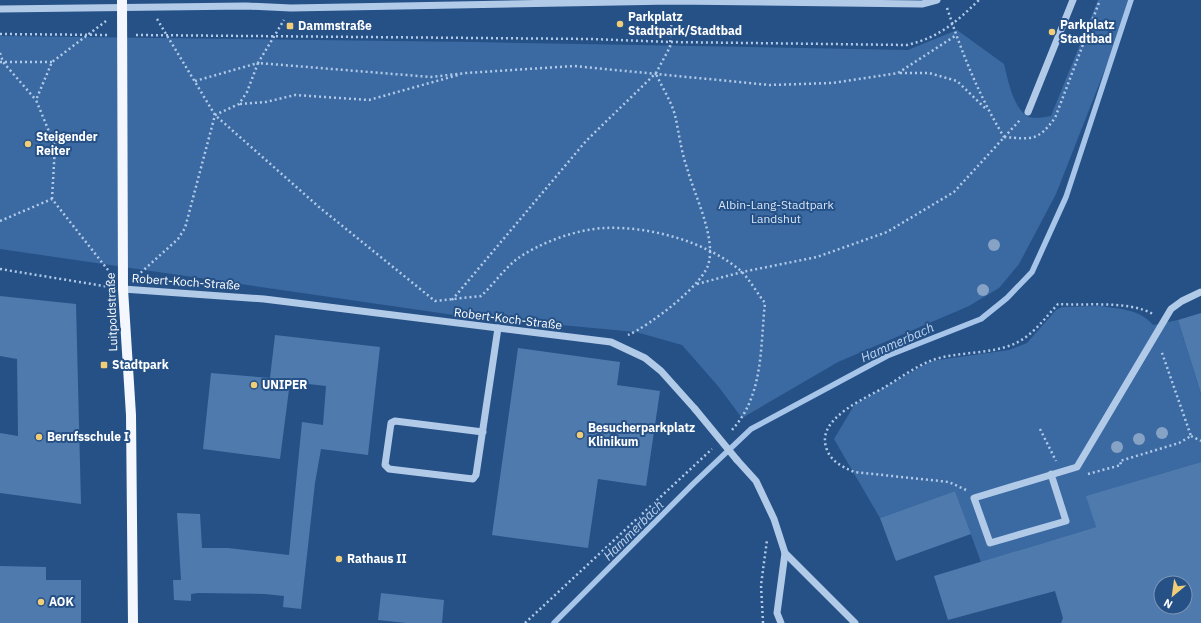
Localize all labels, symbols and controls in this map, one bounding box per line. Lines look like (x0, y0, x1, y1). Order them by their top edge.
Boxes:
place label: Parkplatz Stadtpark/Stadtbad (628, 9, 742, 38)
place label: Parkplatz Stadtbad (1060, 17, 1115, 46)
place label: Dammstraße (298, 18, 372, 33)
marker: Parkplatz Stadtpark/Stadtbad (615, 19, 625, 29)
marker: Dammstraße (285, 21, 295, 31)
marker: Parkplatz Stadtbad (1047, 27, 1057, 37)
place label: Steigender Reiter (36, 129, 98, 158)
marker: Steigender Reiter (23, 139, 33, 149)
park label: Albin-Lang-Stadtpark Landshut (718, 197, 834, 226)
street label: Robert-Koch-Straße (131, 270, 241, 293)
street label: Luitpoldstraße (103, 272, 120, 352)
street label: Robert-Koch-Straße (453, 304, 563, 333)
water label: Hammerbach (858, 319, 937, 366)
place label: Stadtpark (112, 357, 169, 372)
marker: Stadtpark (99, 360, 109, 370)
place label: UNIPER (262, 377, 307, 392)
marker: UNIPER (249, 380, 259, 390)
place label: Besucherparkplatz Klinikum (588, 420, 695, 449)
place label: Berufsschule I (47, 429, 129, 444)
marker: Besucherparkplatz Klinikum (575, 430, 585, 440)
marker: Berufsschule I (34, 432, 44, 442)
water label: Hammerbach (600, 497, 667, 564)
place label: Rathaus II (347, 551, 407, 566)
marker: Rathaus II (334, 554, 344, 564)
north arrow (1153, 575, 1193, 615)
place label: AOK (49, 594, 74, 609)
text: N (1161, 596, 1175, 612)
marker: AOK (36, 597, 46, 607)

